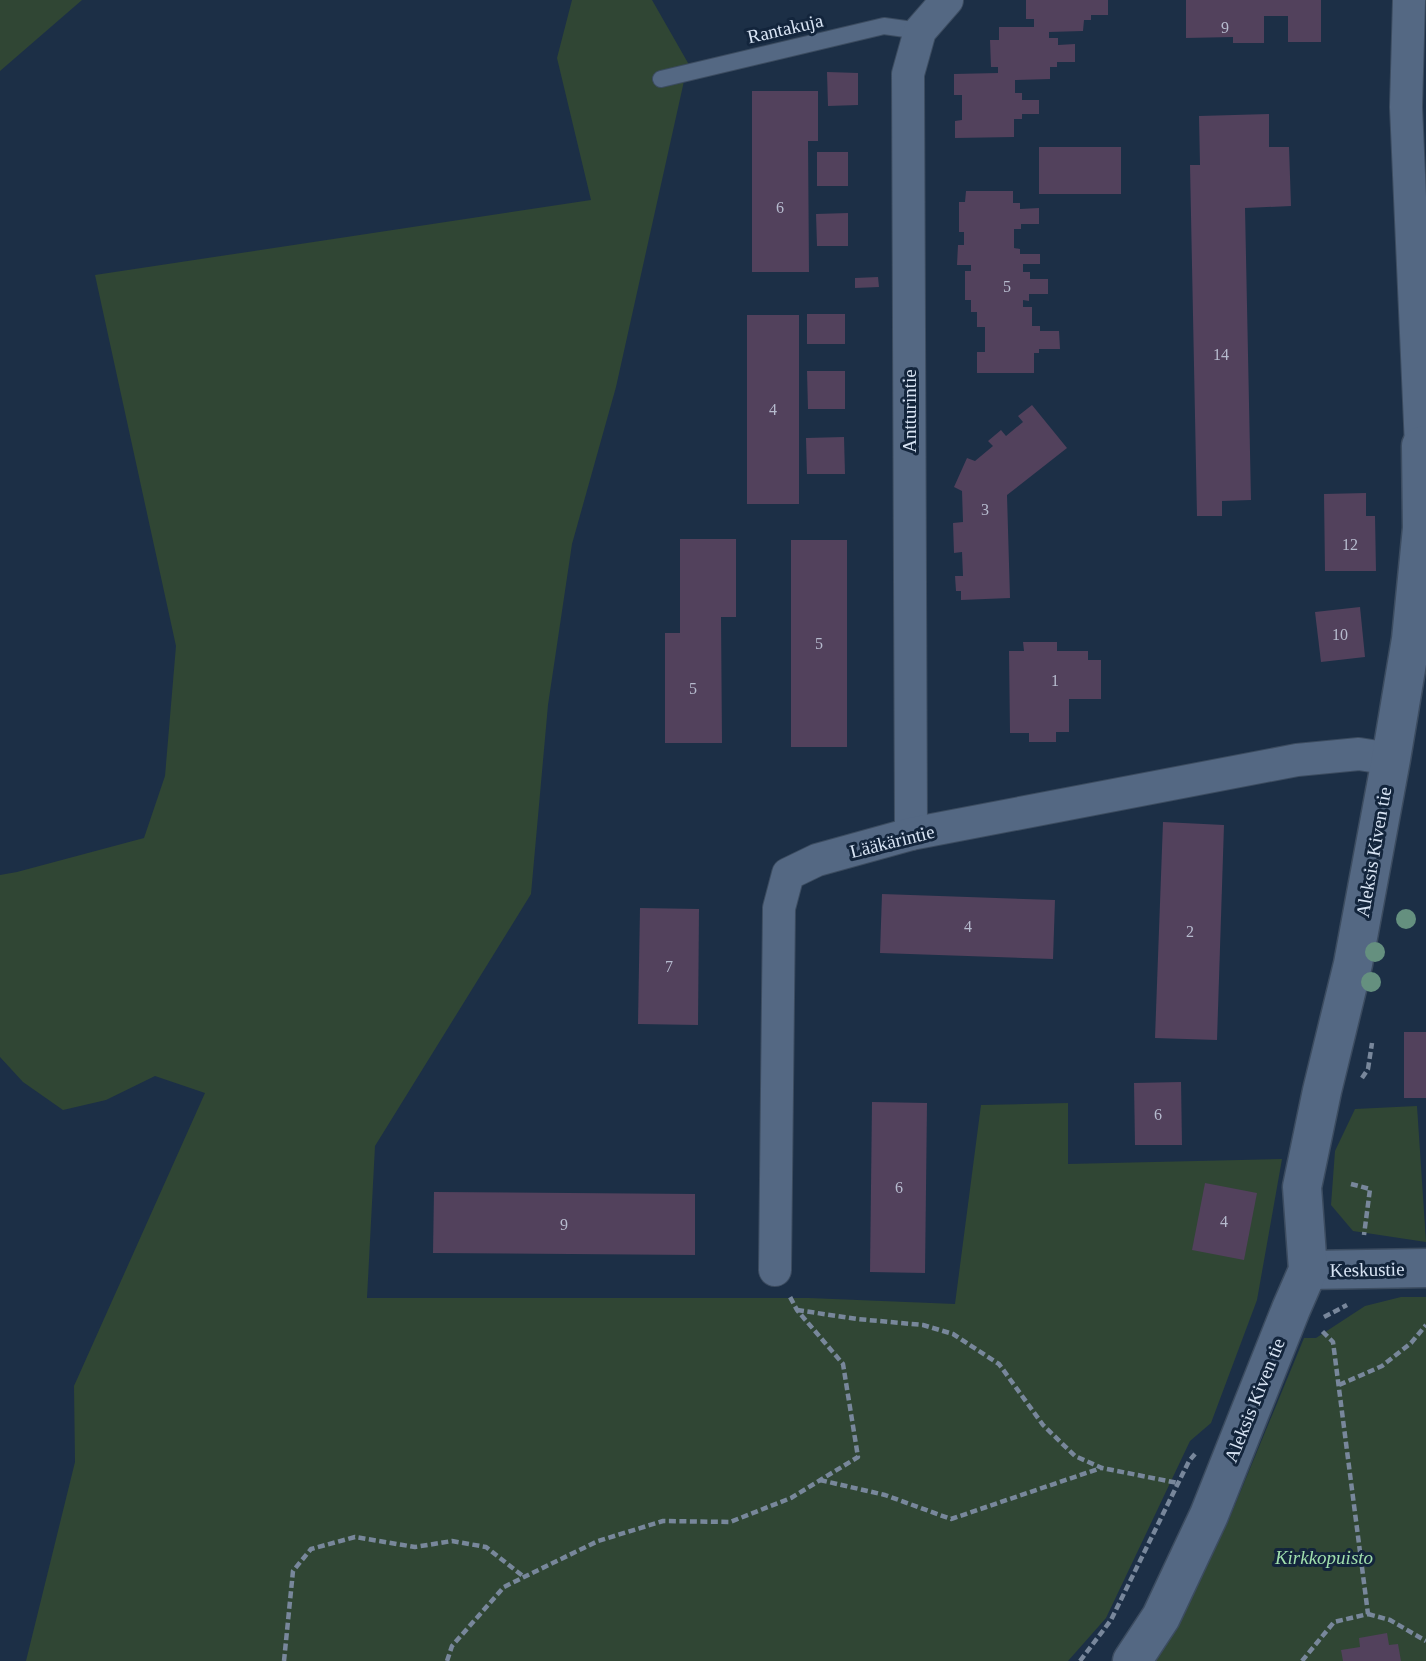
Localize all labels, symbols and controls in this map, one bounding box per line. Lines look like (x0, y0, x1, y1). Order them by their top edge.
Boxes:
street label: Rantakuja (745, 9, 826, 47)
house number: 9 (1221, 19, 1229, 36)
house number: 6 (776, 199, 784, 216)
house number: 5 (1003, 278, 1011, 295)
house number: 14 (1213, 346, 1229, 363)
street label: Antturintie (899, 369, 920, 453)
house number: 4 (769, 401, 777, 418)
house number: 3 (981, 501, 989, 518)
house number: 12 (1342, 536, 1358, 553)
house number: 10 (1332, 626, 1348, 643)
house number: 5 (815, 635, 823, 652)
house number: 1 (1051, 672, 1059, 689)
house number: 5 (689, 680, 697, 697)
street label: Aleksis Kiven tie (1352, 785, 1395, 919)
street label: Lääkärintie (848, 821, 937, 862)
house number: 4 (964, 918, 972, 935)
house number: 2 (1186, 923, 1194, 940)
house number: 7 (665, 958, 673, 975)
house number: 6 (1154, 1106, 1162, 1123)
house number: 6 (895, 1179, 903, 1196)
house number: 4 (1220, 1213, 1228, 1230)
house number: 9 (560, 1216, 568, 1233)
street label: Keskustie (1329, 1258, 1405, 1281)
street label: Aleksis Kiven tie (1220, 1335, 1289, 1465)
park label: Kirkkopuisto (1274, 1547, 1373, 1568)

